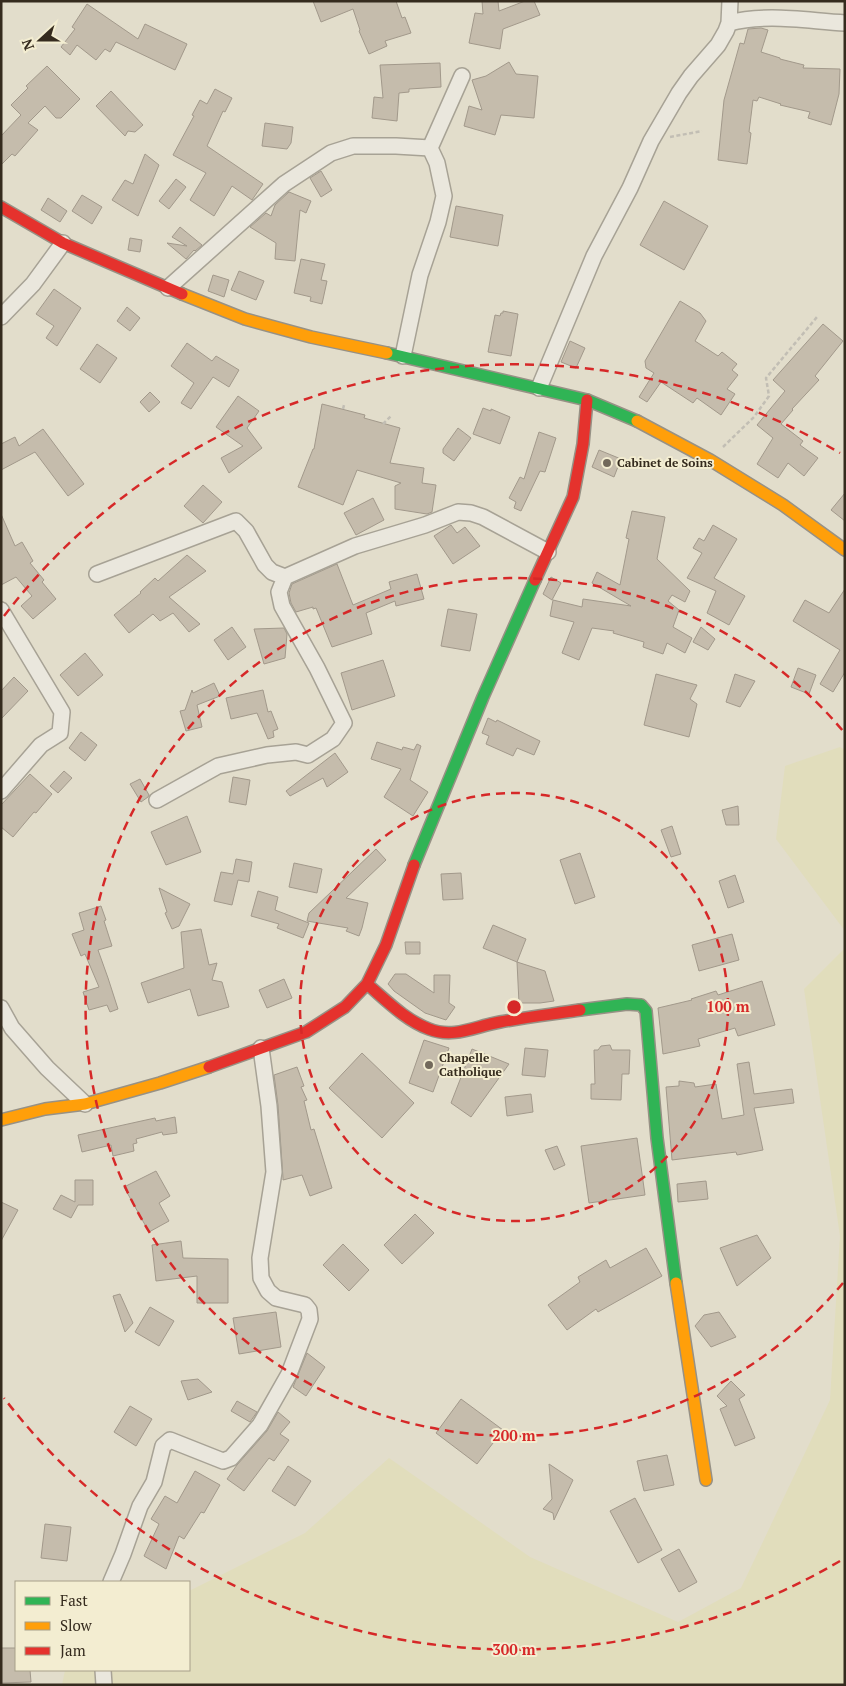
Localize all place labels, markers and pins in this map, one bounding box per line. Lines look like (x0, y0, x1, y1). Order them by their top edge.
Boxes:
place label: Cabinet de Soins (617, 455, 713, 470)
marker: Cabinet de Soins (601, 457, 613, 469)
centre of rings (505, 998, 523, 1016)
place label: Chapelle Catholique (439, 1050, 503, 1079)
marker: Chapelle Catholique (423, 1059, 435, 1071)

